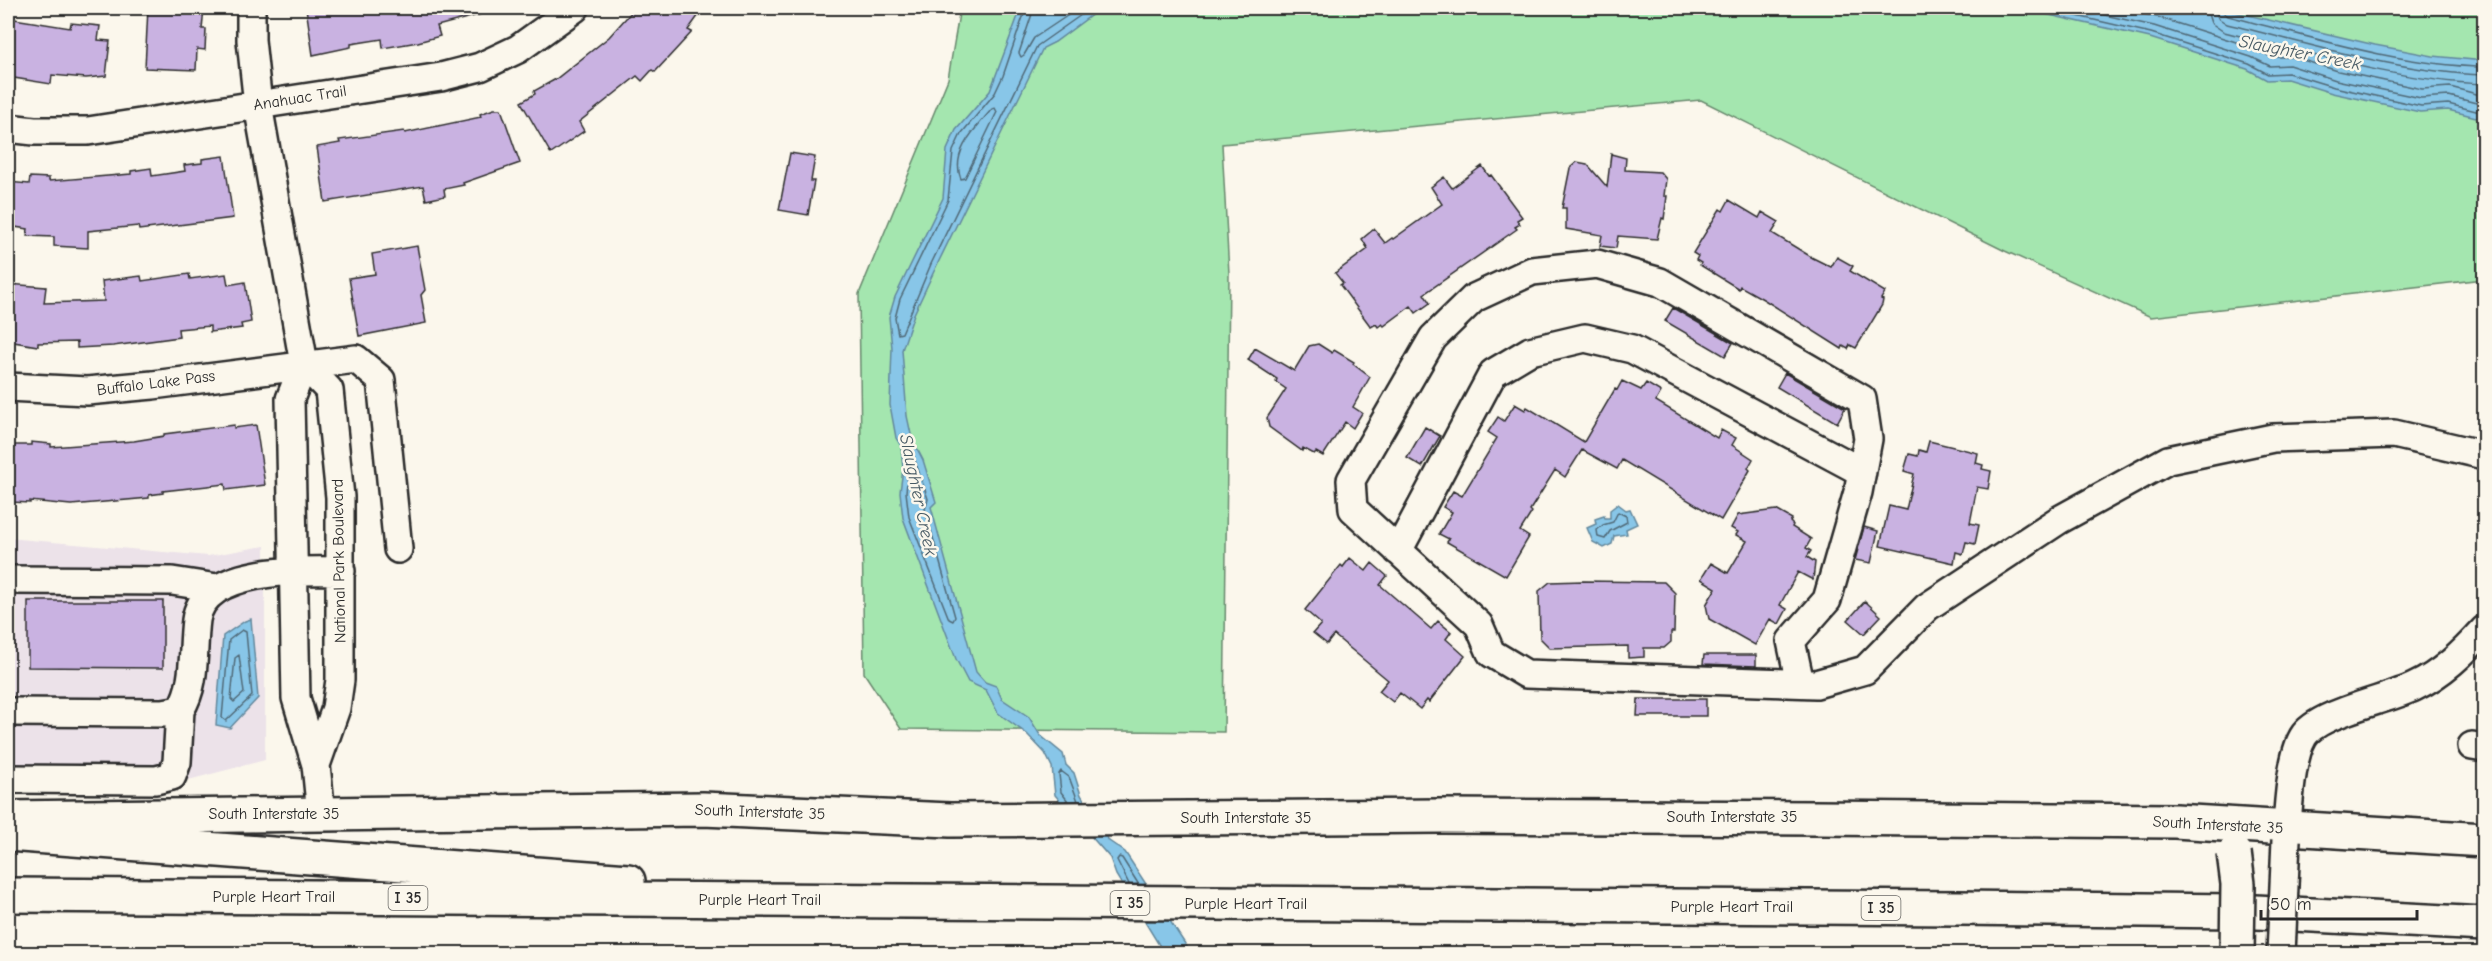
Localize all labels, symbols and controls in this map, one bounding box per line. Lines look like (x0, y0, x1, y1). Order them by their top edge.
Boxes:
water label: Slaughter Creek (2237, 31, 2363, 75)
street label: Anahuac Trail (252, 82, 348, 114)
street label: Buffalo Lake Pass (96, 367, 216, 399)
water label: Slaughter Creek (895, 432, 941, 558)
street label: National Park Boulevard (329, 479, 349, 643)
street label: South Interstate 35 (694, 801, 826, 823)
street label: South Interstate 35 (209, 805, 339, 823)
street label: South Interstate 35 (1667, 808, 1797, 826)
street label: South Interstate 35 (1181, 809, 1311, 827)
street label: South Interstate 35 (2152, 813, 2284, 837)
scale bar (2261, 883, 2417, 921)
road number: I 35 (388, 886, 428, 910)
street label: Purple Heart Trail (213, 888, 335, 906)
street label: Purple Heart Trail (699, 891, 821, 909)
road number: I 35 (1110, 891, 1150, 915)
text: 50 m (2270, 894, 2312, 915)
street label: Purple Heart Trail (1185, 895, 1307, 913)
road number: I 35 (1862, 896, 1900, 920)
street label: Purple Heart Trail (1671, 898, 1793, 916)

